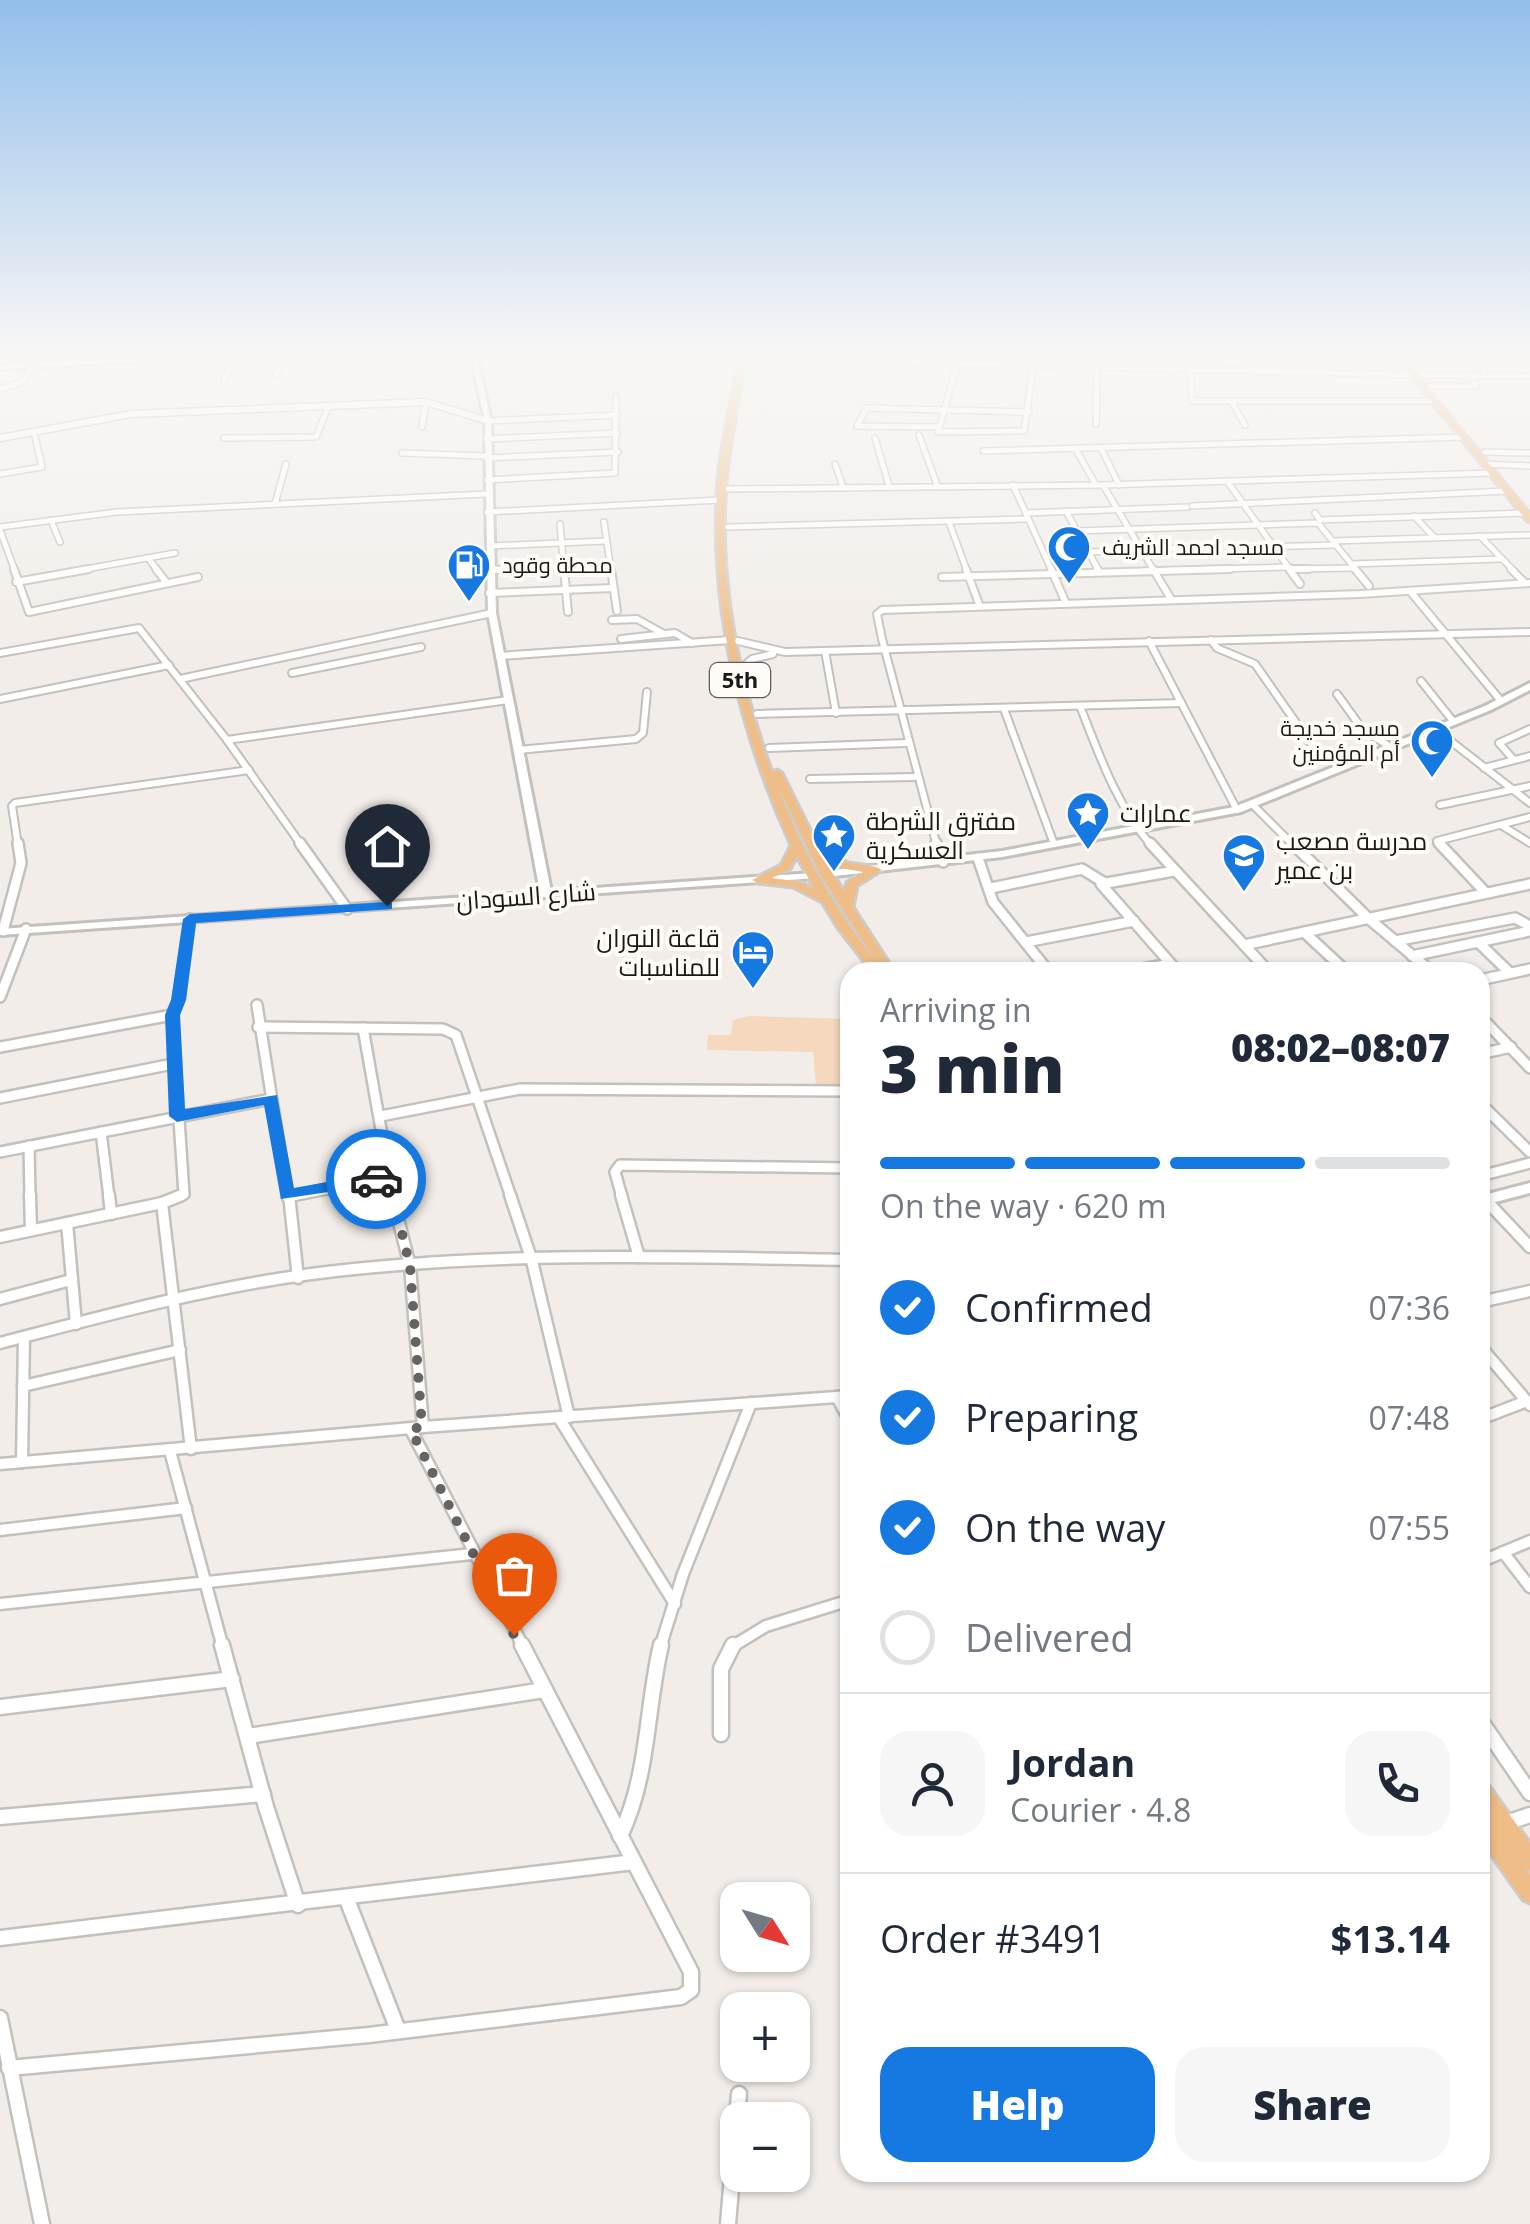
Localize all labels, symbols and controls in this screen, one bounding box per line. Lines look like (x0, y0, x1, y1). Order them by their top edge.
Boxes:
mosque icon: مسجد احمد الشريف (1046, 524, 1092, 585)
place label: مسجد احمد الشريف (1102, 531, 1284, 561)
fuel station icon: محطة وقود (446, 542, 492, 603)
place label: محطة وقود (502, 549, 613, 579)
road number: 5th (710, 663, 770, 697)
place label: مسجد خديجة أم المؤمنين (1280, 712, 1400, 769)
mosque icon: مسجد خديجة أم المؤمنين (1409, 718, 1455, 779)
place icon: عمارات (1065, 790, 1111, 851)
place label: عمارات (1120, 795, 1192, 829)
place label: مفترق الشرطة العسكرية (866, 803, 1016, 866)
pin (345, 804, 430, 907)
place icon: مفترق الشرطة العسكرية (811, 812, 857, 873)
icon: home (360, 819, 415, 874)
place label: مدرسة مصعب بن عمير (1274, 823, 1427, 886)
school or university icon: مدرسة مصعب بن عمير (1221, 832, 1267, 893)
street label: شارع السودان (455, 873, 597, 918)
place label: قاعة النوران للمناسبات (596, 920, 720, 983)
hotel icon: قاعة النوران للمناسبات (730, 929, 776, 990)
text: Arriving in (880, 988, 1032, 1031)
text: 08:02–08:07 (1231, 1021, 1450, 1073)
text: 3 min (880, 1024, 1065, 1112)
courier (326, 1129, 426, 1229)
icon: car (349, 1152, 404, 1207)
text: On the way · 620 m (880, 1184, 1167, 1227)
icon: check (880, 1280, 935, 1335)
text: Confirmed (965, 1281, 1153, 1333)
text: 07:36 (1368, 1286, 1450, 1329)
icon: check (880, 1390, 935, 1445)
text: Preparing (965, 1391, 1138, 1443)
text: 07:48 (1368, 1396, 1450, 1439)
icon: check (880, 1500, 935, 1555)
text: On the way (965, 1501, 1165, 1553)
text: 07:55 (1368, 1506, 1450, 1549)
pin (472, 1533, 557, 1636)
icon: bag (487, 1548, 542, 1603)
text: Delivered (965, 1611, 1134, 1663)
button: person (880, 1731, 985, 1836)
button: phone (1345, 1731, 1450, 1836)
text: Jordan (1010, 1736, 1135, 1788)
text: Courier · 4.8 (1010, 1788, 1191, 1831)
north arrow (720, 1882, 810, 1972)
map controls (720, 1882, 810, 2192)
text: Order #3491 (880, 1912, 1107, 1964)
text: $13.14 (1331, 1912, 1450, 1964)
button: + (720, 1992, 810, 2082)
button: Help (880, 2047, 1155, 2162)
button: Share (1175, 2047, 1450, 2162)
button: − (720, 2102, 810, 2192)

